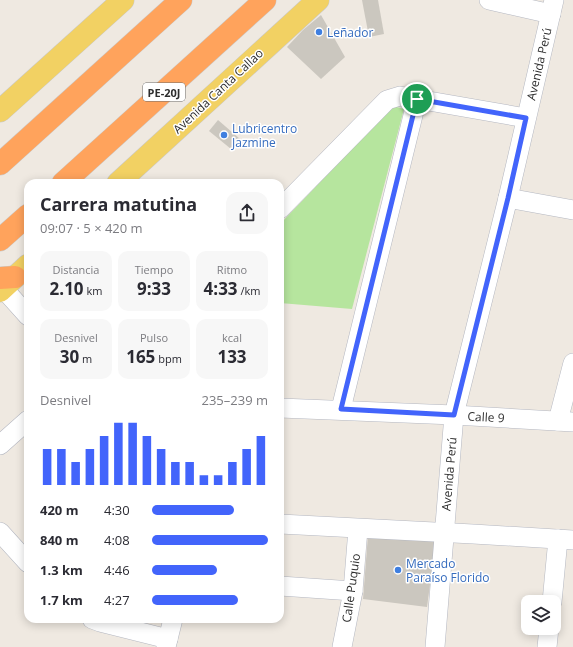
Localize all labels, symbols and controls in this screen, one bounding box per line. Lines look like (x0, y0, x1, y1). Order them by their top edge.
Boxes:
place label: Leñador (327, 24, 374, 41)
street label: Avenida Perú (522, 26, 556, 102)
marker: Leñador (314, 27, 324, 37)
street label: Avenida Canta Callao (169, 45, 267, 137)
pin (400, 82, 434, 116)
road number: PE-20J (143, 83, 185, 101)
icon: arrive (406, 88, 428, 110)
place label: Lubricentro Jazmine (231, 120, 297, 151)
marker: Lubricentro Jazmine (219, 130, 229, 140)
text: Carrera matutina (40, 192, 197, 216)
button: share (226, 192, 268, 234)
text: 09:07 · 5 × 420 m (40, 219, 143, 237)
text: Distancia (53, 262, 99, 277)
text: Tiempo (135, 262, 173, 277)
text: Ritmo (217, 262, 247, 277)
text: 2.10 (50, 277, 84, 300)
text: 9:33 (137, 277, 171, 300)
text: 4:33 (204, 277, 238, 300)
text: km (84, 283, 102, 298)
text: /km (238, 283, 260, 298)
text: Desnivel (54, 330, 98, 345)
text: Pulso (140, 330, 168, 345)
text: kcal (222, 330, 242, 345)
text: 30 (60, 345, 79, 368)
text: 165 (126, 345, 155, 368)
text: 133 (217, 345, 247, 368)
text: m (79, 351, 92, 366)
text: bpm (155, 351, 182, 366)
text: Desnivel (40, 391, 91, 409)
text: 235–239 m (201, 391, 268, 409)
street label: Calle 9 (467, 408, 505, 426)
street label: Avenida Perú (437, 436, 461, 512)
text: 420 m (40, 501, 78, 519)
text: 4:30 (104, 501, 130, 519)
text: 840 m (40, 531, 78, 549)
text: 4:08 (104, 531, 130, 549)
street label: Calle Puquio (338, 552, 364, 624)
place label: Mercado Paraíso Florido (406, 555, 489, 586)
text: 1.3 km (40, 561, 83, 579)
text: 4:46 (104, 561, 130, 579)
marker: Mercado Paraíso Florido (393, 565, 403, 575)
text: 1.7 km (40, 591, 83, 609)
text: 4:27 (104, 591, 130, 609)
map controls (521, 595, 561, 635)
button: layers (521, 595, 561, 635)

